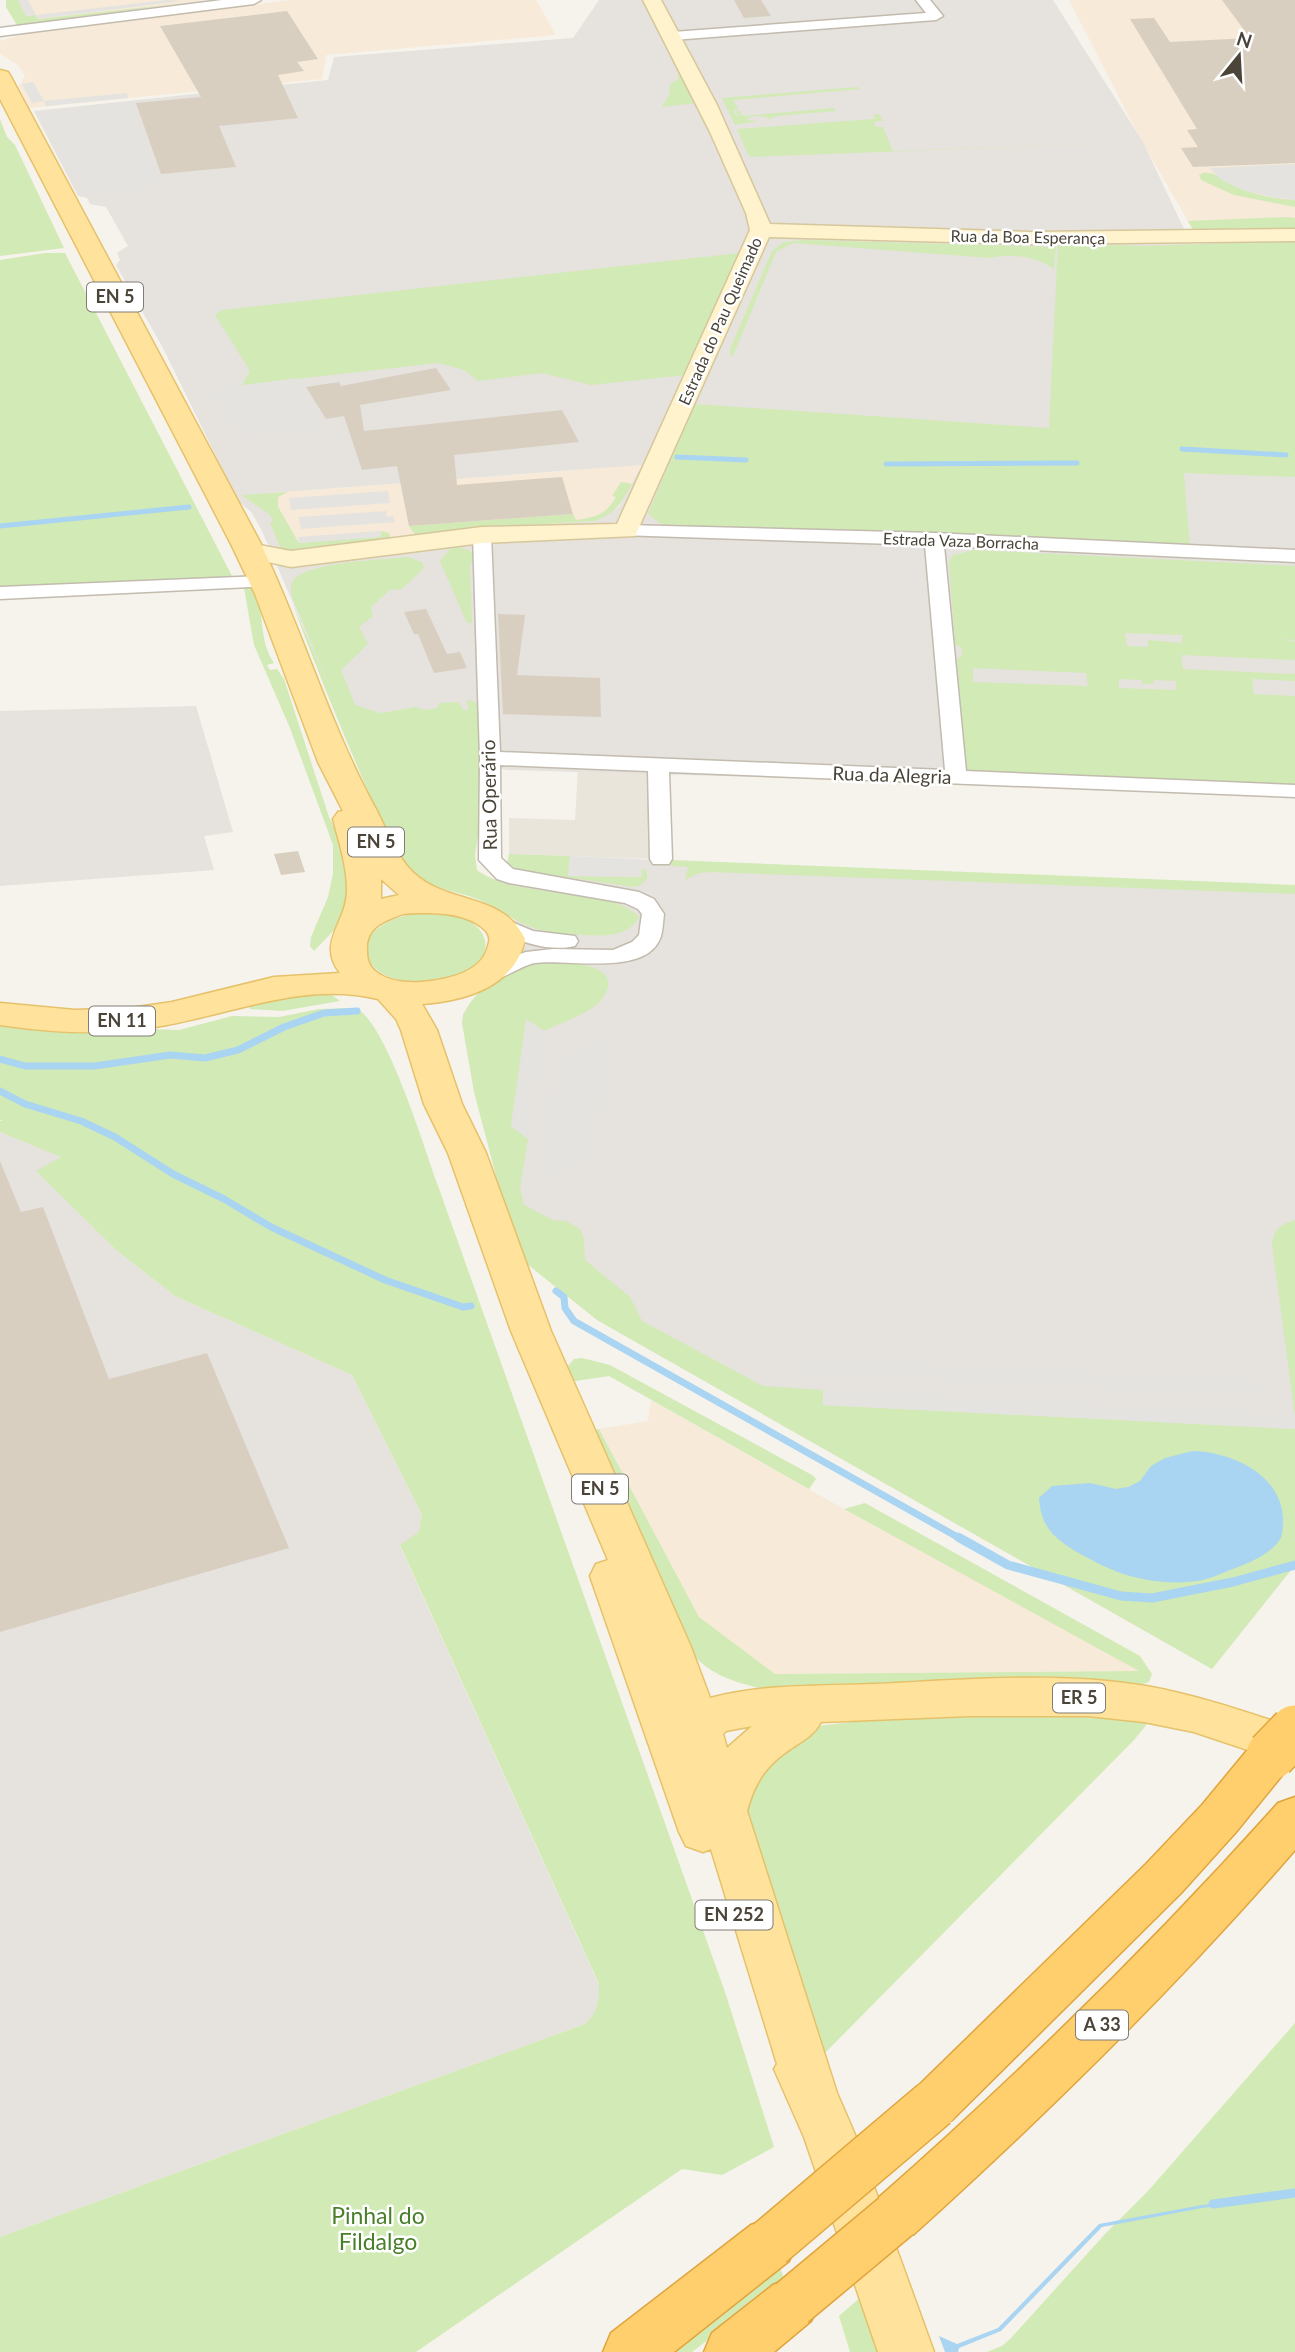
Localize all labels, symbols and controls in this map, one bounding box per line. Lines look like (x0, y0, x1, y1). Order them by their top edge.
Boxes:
north arrow (1204, 21, 1274, 91)
text: N (1234, 26, 1255, 53)
street label: Rua da Boa Esperança (951, 226, 1105, 247)
street label: Estrada do Pau Queimado (674, 234, 765, 408)
road number: EN 5 (87, 282, 143, 312)
street label: Estrada Vaza Borracha (883, 528, 1039, 553)
street label: Rua Operário (476, 740, 501, 850)
street label: Rua da Alegria (832, 761, 952, 788)
road number: EN 5 (348, 828, 404, 856)
road number: EN 11 (89, 1006, 155, 1036)
road number: EN 5 (572, 1474, 628, 1504)
road number: ER 5 (1053, 1684, 1105, 1713)
road number: EN 252 (696, 1900, 772, 1929)
road number: A 33 (1076, 2010, 1128, 2039)
park label: Pinhal do Fildalgo (331, 2201, 425, 2255)

